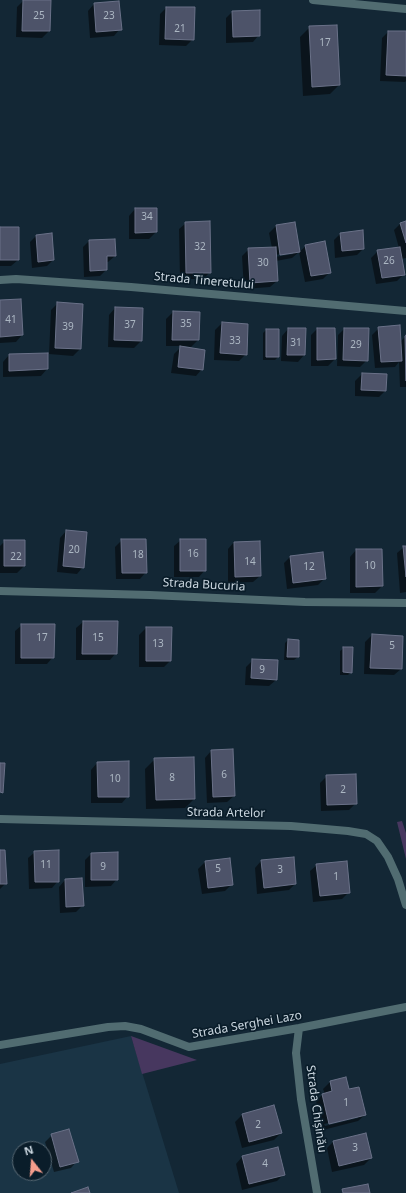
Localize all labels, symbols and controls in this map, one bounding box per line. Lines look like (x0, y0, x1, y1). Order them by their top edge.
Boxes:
house number: 25 (33, 10, 45, 22)
house number: 23 (103, 10, 115, 22)
house number: 21 (174, 23, 186, 35)
house number: 17 (319, 37, 331, 49)
house number: 34 (141, 211, 153, 223)
house number: 32 (194, 241, 206, 253)
house number: 26 (383, 255, 395, 267)
house number: 30 (257, 257, 269, 269)
street label: Strada Tineretului (153, 269, 255, 293)
house number: 41 (5, 314, 17, 326)
house number: 35 (180, 318, 192, 330)
house number: 37 (124, 319, 136, 331)
house number: 39 (62, 321, 74, 333)
house number: 33 (229, 335, 241, 347)
house number: 31 (290, 337, 302, 349)
house number: 29 (350, 339, 362, 351)
house number: 20 (68, 544, 80, 556)
house number: 16 (187, 548, 199, 560)
house number: 18 (132, 549, 144, 561)
house number: 22 (10, 551, 22, 563)
house number: 14 (244, 556, 256, 568)
house number: 10 (364, 560, 376, 572)
house number: 12 (303, 561, 315, 573)
street label: Strada Bucuria (162, 576, 246, 594)
house number: 17 (36, 632, 48, 644)
house number: 15 (92, 632, 104, 644)
house number: 13 (152, 638, 164, 650)
house number: 5 (389, 640, 395, 652)
house number: 9 (259, 664, 265, 676)
house number: 6 (221, 769, 227, 781)
house number: 8 (169, 772, 175, 784)
house number: 10 (109, 773, 121, 785)
house number: 2 (340, 784, 346, 796)
street label: Strada Artelor (187, 805, 265, 821)
house number: 11 (40, 859, 52, 871)
house number: 9 (100, 861, 106, 873)
house number: 5 (215, 863, 221, 875)
house number: 3 (277, 864, 283, 876)
house number: 1 (333, 871, 339, 883)
street label: Strada Serghei Lazo (191, 1008, 303, 1042)
street label: Strada Chișinău (303, 1064, 329, 1154)
house number: 1 (343, 1097, 349, 1109)
house number: 2 (255, 1119, 261, 1131)
north arrow (12, 1141, 52, 1181)
text: N (22, 1142, 35, 1158)
house number: 3 (352, 1142, 358, 1154)
house number: 4 (262, 1158, 268, 1170)

